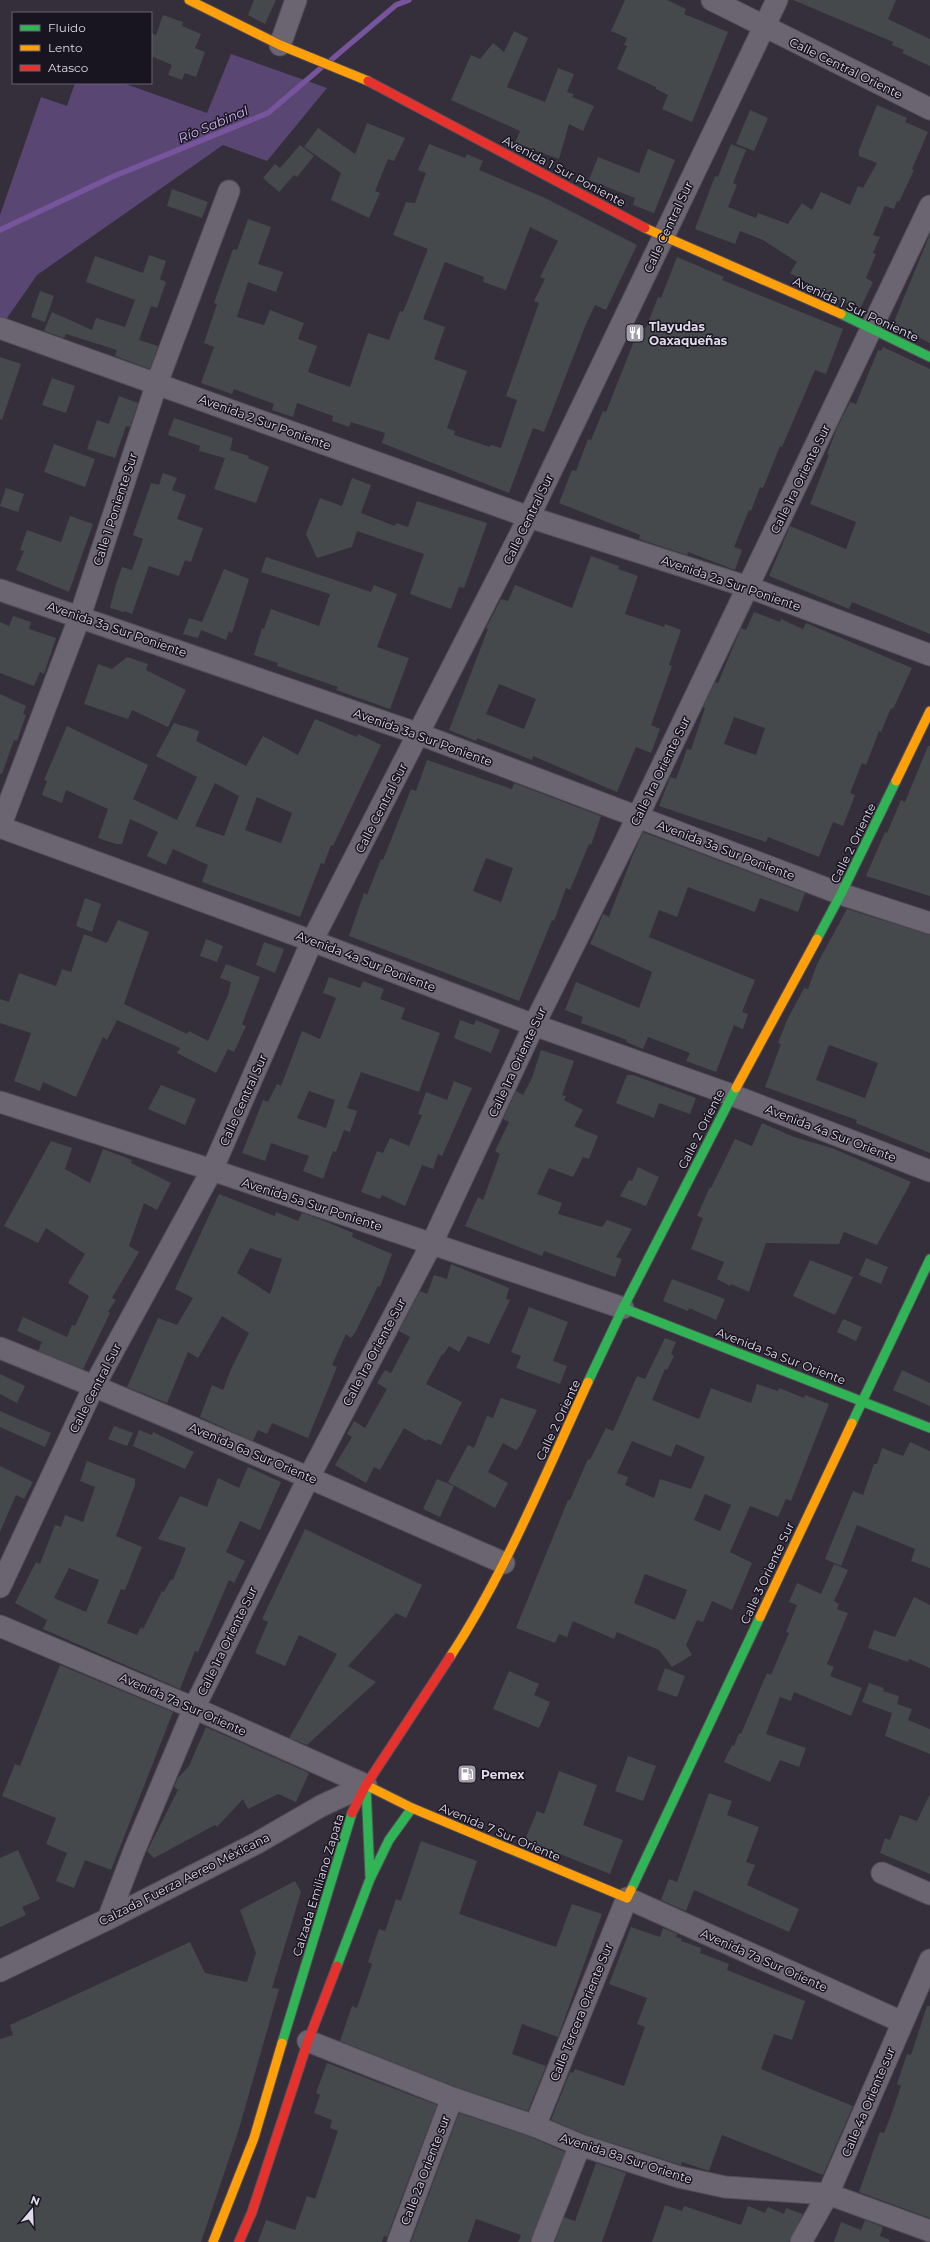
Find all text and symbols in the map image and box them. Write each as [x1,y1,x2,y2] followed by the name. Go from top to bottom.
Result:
[12,12,152,84] legend
[48,20,86,35] text: Fluido
[787,34,905,102] street label: Calle Central Oriente
[48,40,83,55] text: Lento
[48,60,88,75] text: Atasco
[175,102,251,146] water label: Río Sabinal
[500,132,628,210] street label: Avenida 1 Sur Poniente
[640,179,696,275] street label: Calle Central Sur
[791,273,921,345] street label: Avenida 1 Sur Poniente
[649,319,728,348] place label: Tlayudas Oaxaqueñas
[624,322,646,344] restaurant icon: Tlayudas Oaxaqueñas
[197,391,333,453] street label: Avenida 2 Sur Poniente
[767,422,833,536] street label: Calle 1ra Oriente Sur
[90,450,140,567] street label: Calle 1 Poniente Sur
[500,471,556,567] street label: Calle Central Sur
[659,552,803,614] street label: Avenida 2a Sur Poniente
[45,598,189,660] street label: Avenida 3a Sur Poniente
[352,705,494,769] street label: Avenida 3a Sur Poniente
[627,714,693,828] street label: Calle 1ra Oriente Sur
[352,760,410,855] street label: Calle Central Sur
[827,800,879,886] street label: Calle 2 Oriente
[655,817,797,883] street label: Avenida 3a Sur Poniente
[294,927,438,995] street label: Avenida 4a Sur Poniente
[485,1004,549,1120] street label: Calle 1ra Oriente Sur
[216,1052,270,1148] street label: Calle Central Sur
[674,1087,728,1171] street label: Calle 2 Oriente
[764,1101,898,1165] street label: Avenida 4a Sur Oriente
[240,1174,384,1234] street label: Avenida 5a Sur Poniente
[339,1295,409,1408] street label: Calle 1ra Oriente Sur
[714,1324,848,1388] street label: Avenida 5a Sur Oriente
[66,1340,124,1435] street label: Calle Central Sur
[533,1377,583,1463] street label: Calle 2 Oriente
[187,1419,319,1487] street label: Avenida 6a Sur Oriente
[737,1519,797,1626] street label: Calle 3 Oriente Sur
[194,1584,260,1698] street label: Calle 1ra Oriente Sur
[117,1669,249,1739] street label: Avenida 7a Sur Oriente
[456,1763,478,1785] fuel station icon: Pemex
[481,1767,525,1782] place label: Pemex
[437,1800,563,1864] street label: Avenida 7 Sur Oriente
[289,1812,347,1958] street label: Calzada Emiliano Zapata
[96,1829,272,1929] street label: Calzada Fuerza Aereo Méxicana
[698,1925,830,1995] street label: Avenida 7a Sur Oriente
[546,1941,616,2083] street label: Calle Tercera Oriente Sur
[838,2045,898,2159] street label: Calle 4a Oriente sur
[397,2113,453,2227] street label: Calle 2a Oriente sur
[558,2130,694,2186] street label: Avenida 8a Sur Oriente
[12,2190,52,2230] north arrow
[29,2192,42,2209] text: N

